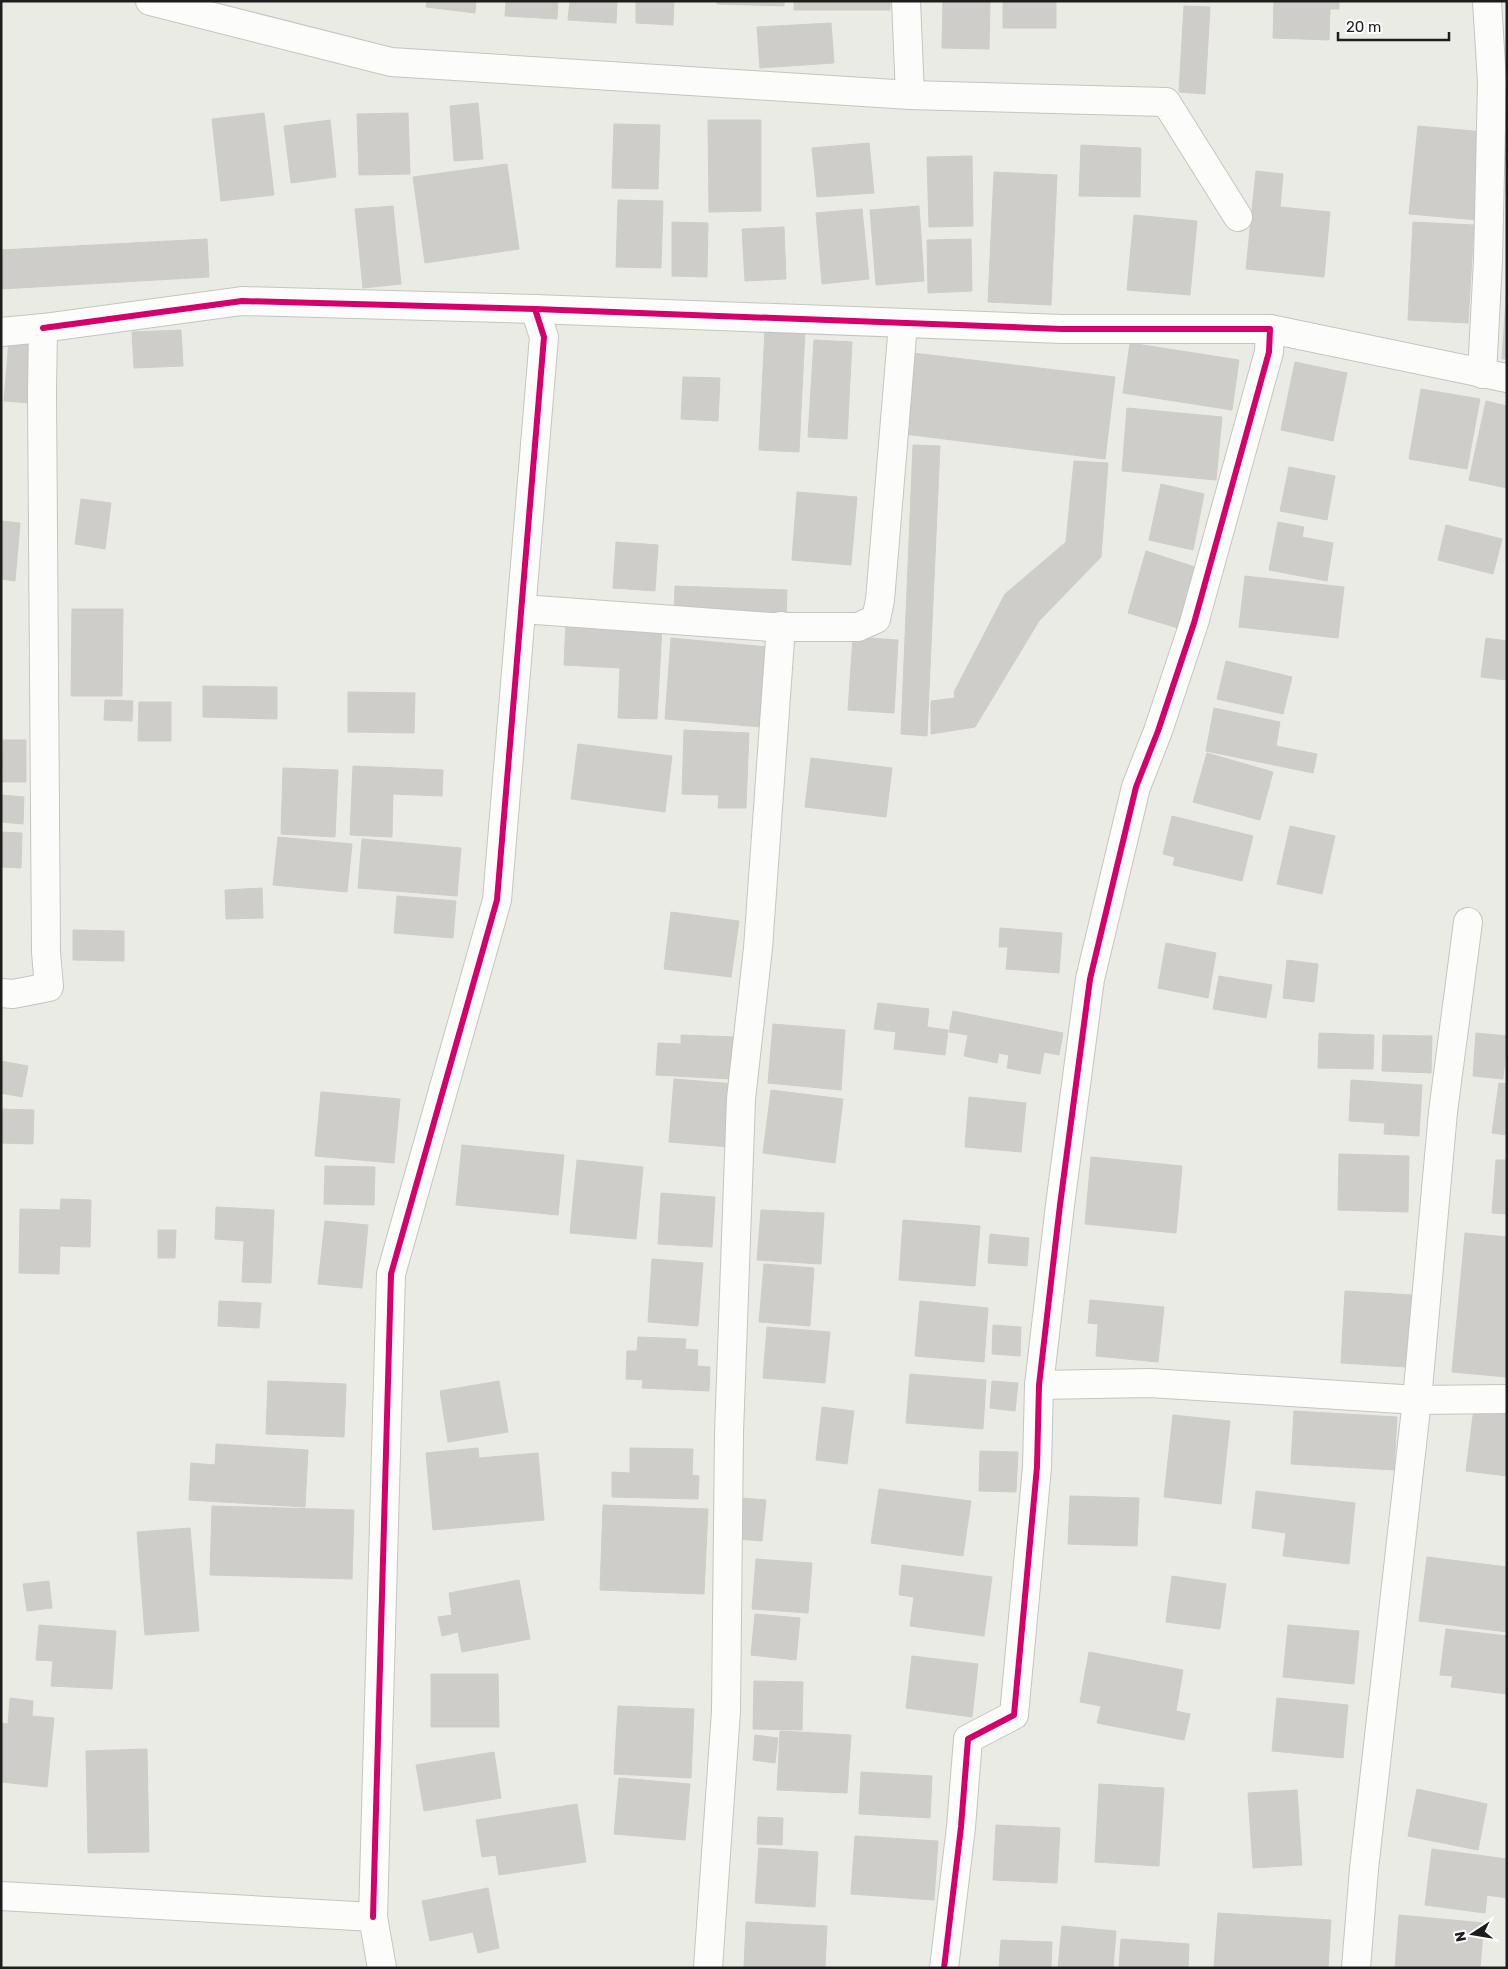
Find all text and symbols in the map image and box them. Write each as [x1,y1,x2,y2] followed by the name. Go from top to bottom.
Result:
[1338,10,1449,42] scale bar
[1346,18,1381,36] text: 20 m
[1448,1909,1498,1959] north arrow
[1451,1930,1470,1943] text: N

